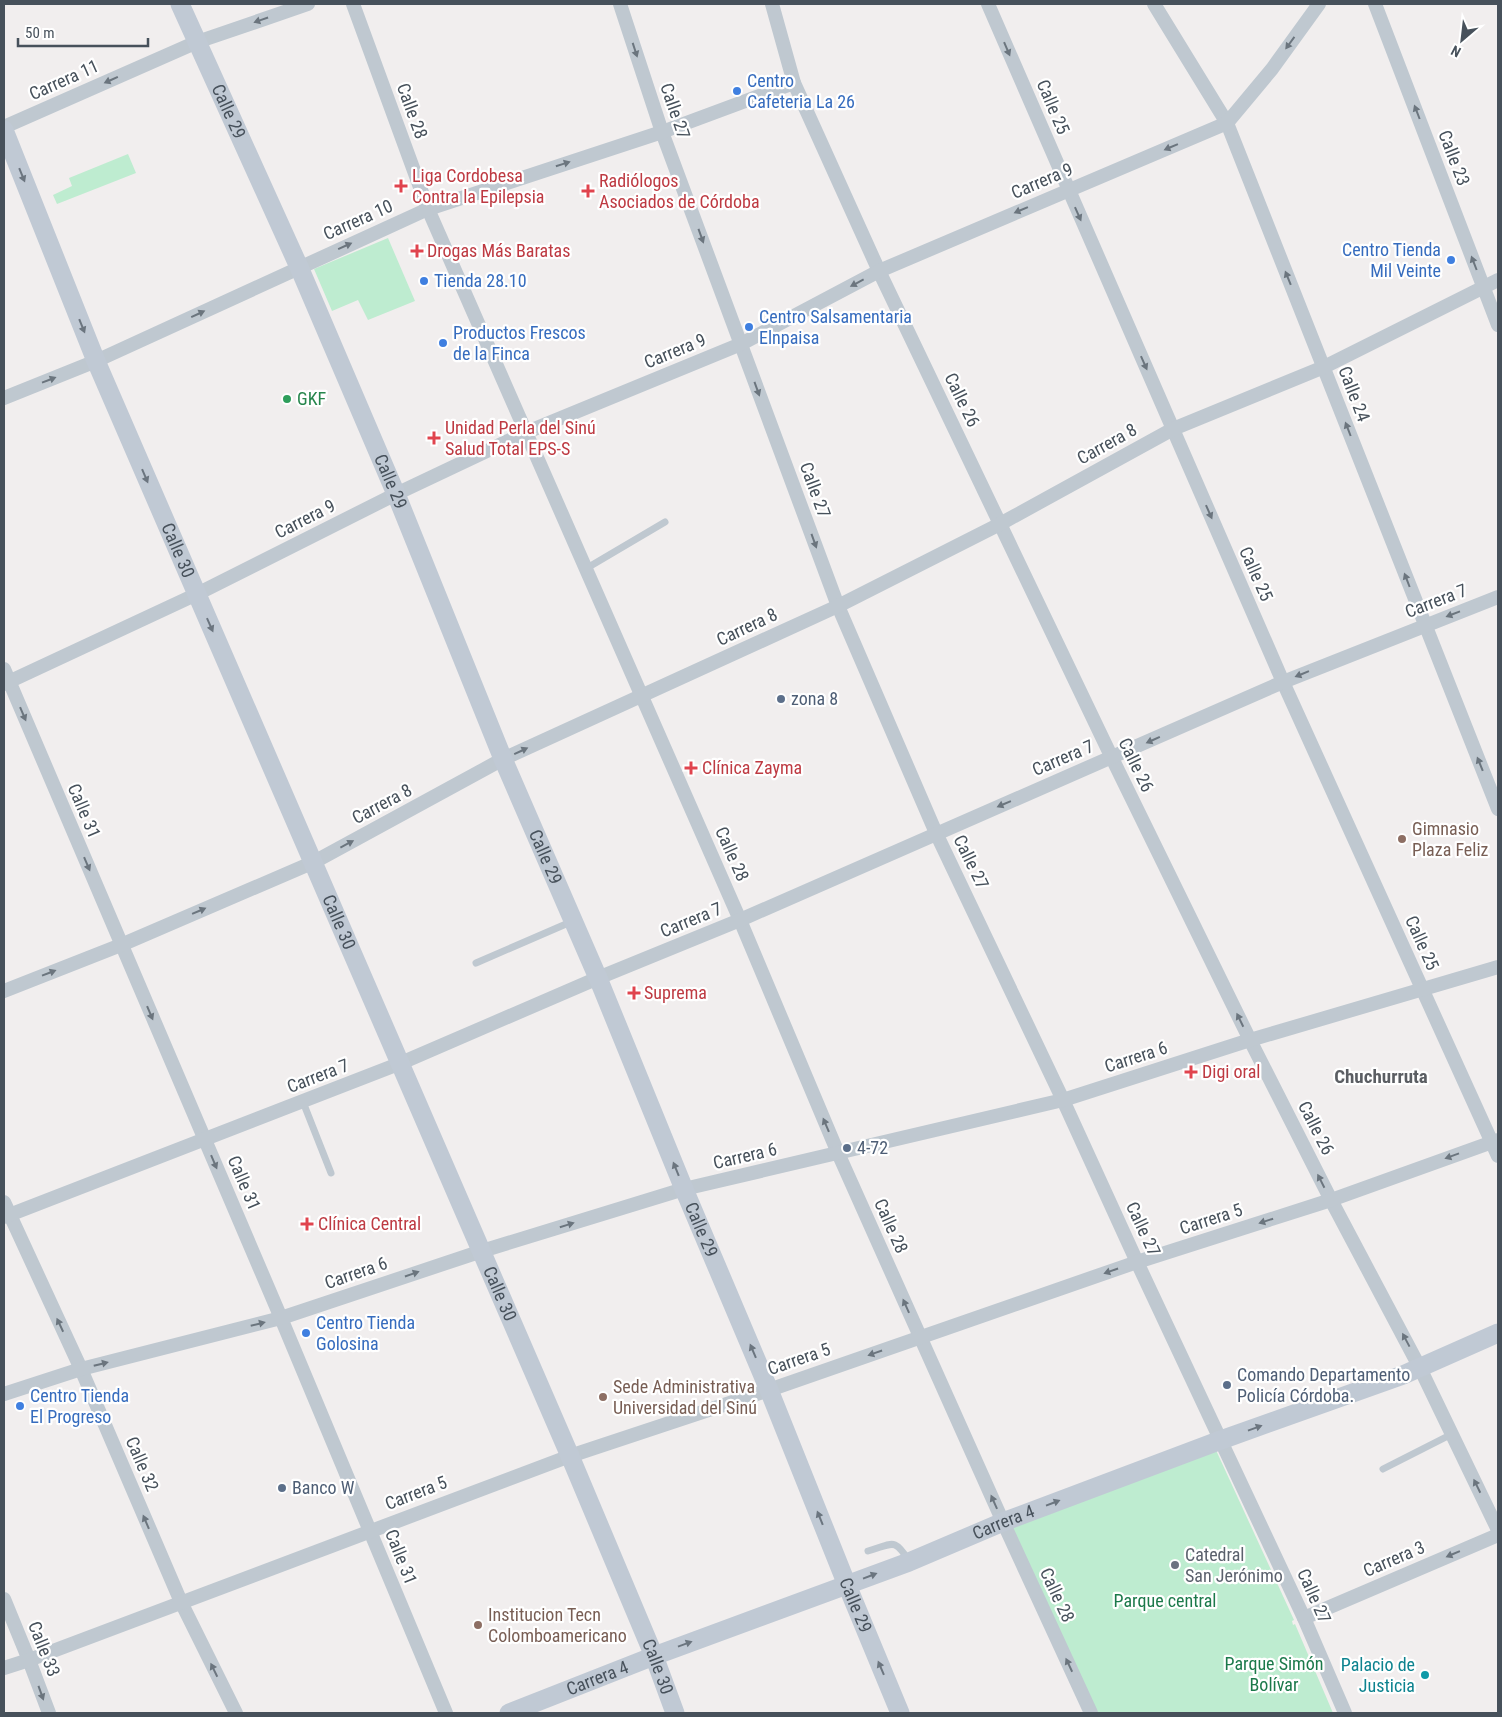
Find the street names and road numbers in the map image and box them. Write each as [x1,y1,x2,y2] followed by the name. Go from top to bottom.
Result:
[26,55,102,104] street label: Carrera 11
[1033,76,1074,137] street label: Calle 25
[393,80,432,141] street label: Calle 28
[656,80,695,142] street label: Calle 27
[208,81,251,142] street label: Calle 29
[1434,127,1475,188] street label: Calle 23
[1008,158,1076,203] street label: Carrera 9
[320,195,396,244] street label: Carrera 10
[641,329,709,372] street label: Carrera 9
[1334,363,1375,424] street label: Calle 24
[940,369,984,430] street label: Calle 26
[1073,419,1140,468] street label: Carrera 8
[370,451,412,512] street label: Calle 29
[796,459,835,521] street label: Calle 27
[271,494,338,543] street label: Carrera 9
[157,520,199,581] street label: Calle 30
[1235,543,1278,604] street label: Calle 25
[1402,579,1470,622] street label: Carrera 7
[713,603,781,650] street label: Carrera 8
[1114,734,1158,795] street label: Calle 26
[1029,735,1097,780] street label: Carrera 7
[348,779,415,828] street label: Carrera 8
[64,780,105,841] street label: Calle 31
[711,823,754,884] street label: Calle 28
[525,826,567,887] street label: Calle 29
[949,831,994,892] street label: Calle 27
[318,891,360,952] street label: Calle 30
[657,898,725,941] street label: Carrera 7
[1401,912,1444,973] street label: Calle 25
[1102,1037,1170,1077] street label: Carrera 6
[284,1054,352,1097] street label: Carrera 7
[1294,1097,1339,1158] street label: Calle 26
[711,1138,779,1173] street label: Carrera 6
[224,1152,265,1213] street label: Calle 31
[870,1195,913,1256] street label: Calle 28
[1122,1198,1165,1259] street label: Calle 27
[1177,1198,1245,1239] street label: Carrera 5
[681,1199,723,1260] street label: Calle 29
[322,1252,390,1293] street label: Carrera 6
[479,1263,521,1324] street label: Calle 30
[765,1338,833,1379] street label: Carrera 5
[122,1433,163,1494] street label: Calle 32
[382,1471,450,1514] street label: Carrera 5
[969,1500,1037,1544] street label: Carrera 4
[381,1526,422,1587] street label: Calle 31
[1360,1536,1428,1581] street label: Carrera 3
[1036,1564,1079,1625] street label: Calle 28
[1293,1565,1336,1626] street label: Calle 27
[835,1575,877,1636] street label: Calle 29
[24,1618,65,1679] street label: Calle 33
[638,1636,678,1697] street label: Calle 30
[563,1656,631,1699] street label: Carrera 4

